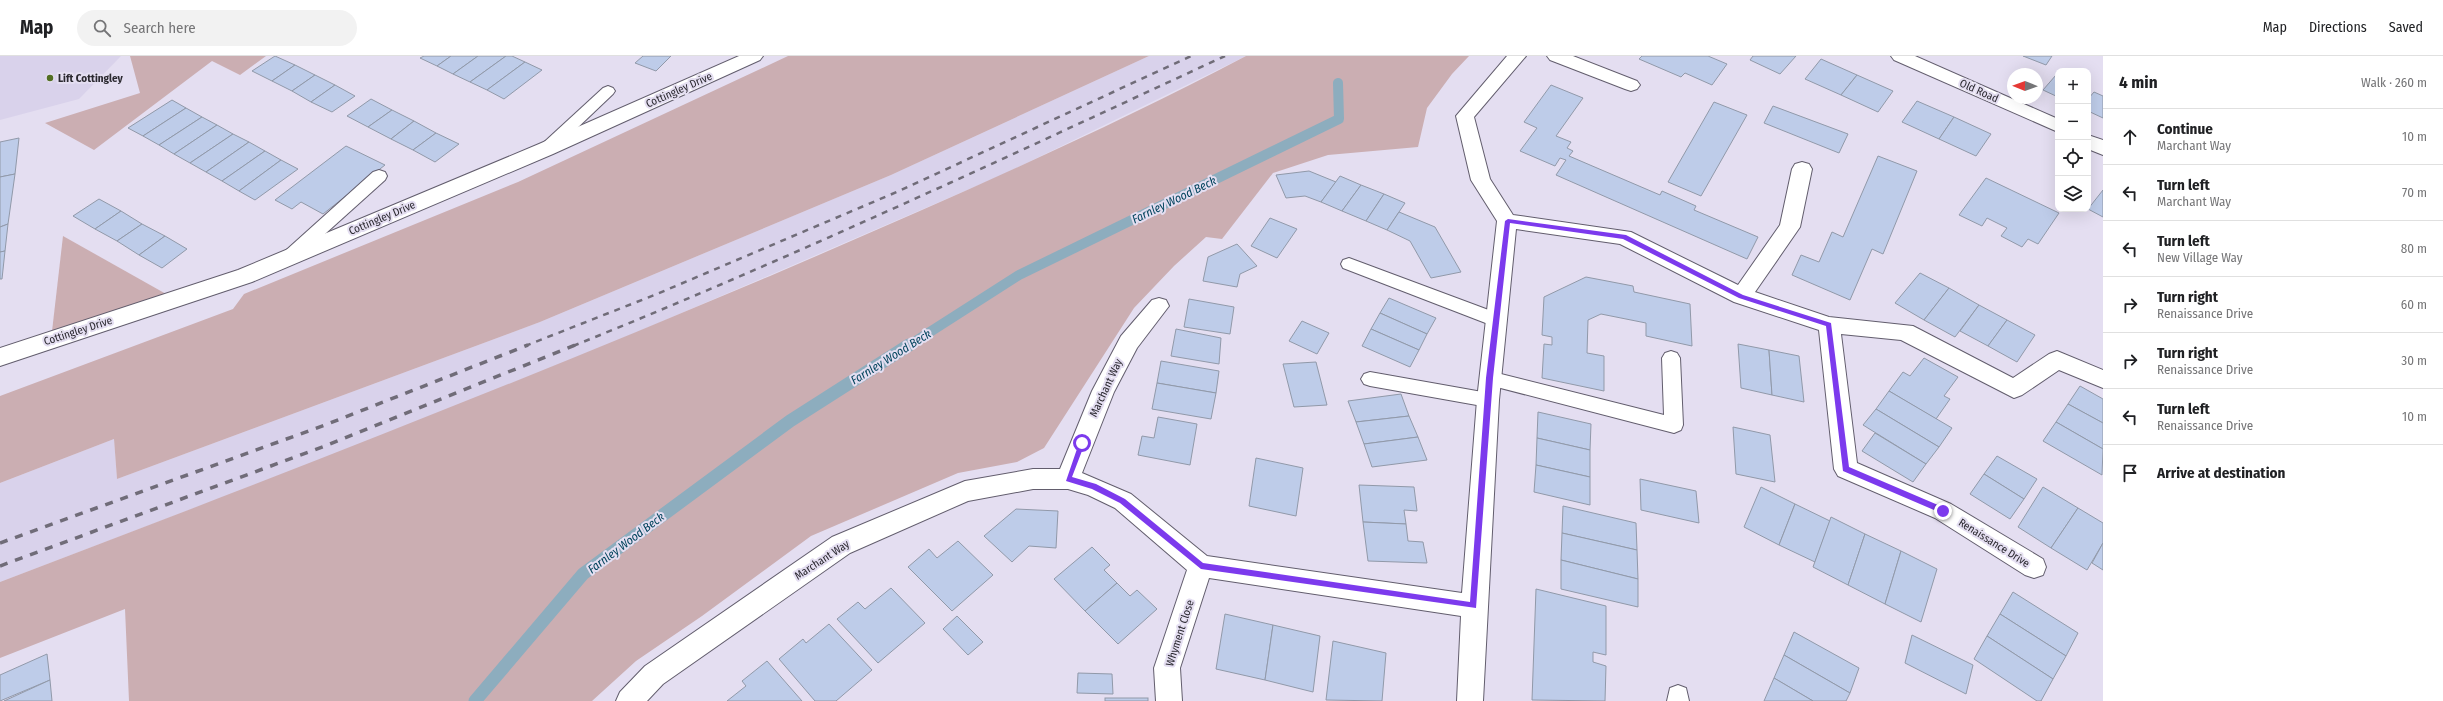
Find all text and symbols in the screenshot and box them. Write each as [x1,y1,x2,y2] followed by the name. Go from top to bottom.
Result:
[77,10,357,46] search box
[20,16,53,39] text: Map
[91,17,113,39] icon: search
[123,19,196,37] text: Search here
[2263,19,2287,36] text: Map
[2309,19,2367,36] text: Directions
[2389,19,2423,36] text: Saved
[2007,68,2043,104] north arrow
[2055,68,2091,212] map controls
[2055,68,2091,104] button: +
[644,70,714,110] street label: Cottingley Drive
[58,72,123,85] place label: Lift Cottingley
[2119,72,2158,93] text: 4 min
[45,73,55,83] marker: Lift Cottingley
[2361,75,2427,90] text: Walk · 260 m
[1958,77,2000,105] street label: Old Road
[2055,104,2091,140] button: −
[2157,120,2213,138] text: Continue
[2119,126,2141,148] icon: ahead
[2402,129,2427,144] text: 10 m
[2157,138,2231,153] text: Marchant Way
[2055,140,2091,176] button: locate
[1130,174,1218,226] water label: Farnley Wood Beck
[2055,176,2091,212] button: layers
[2157,176,2210,194] text: Turn left
[2119,182,2141,204] icon: left
[2402,185,2427,200] text: 70 m
[2157,194,2231,209] text: Marchant Way
[347,198,417,238] street label: Cottingley Drive
[2157,232,2210,250] text: Turn left
[2119,238,2141,260] icon: left
[2401,241,2427,256] text: 80 m
[2157,250,2243,265] text: New Village Way
[2157,288,2218,306] text: Turn right
[2119,294,2141,316] icon: right
[2401,297,2427,312] text: 60 m
[2157,306,2253,321] text: Renaissance Drive
[42,314,114,348] street label: Cottingley Drive
[848,327,934,387] water label: Farnley Wood Beck
[2157,344,2218,362] text: Turn right
[2119,350,2141,372] icon: right
[2401,353,2427,368] text: 30 m
[1087,357,1125,419] street label: Marchant Way
[2157,362,2253,377] text: Renaissance Drive
[2157,400,2210,418] text: Turn left
[2119,406,2141,428] icon: left
[2402,409,2427,424] text: 10 m
[2157,418,2253,433] text: Renaissance Drive
[1073,434,1091,452] route start
[2119,462,2141,484] icon: arrive
[2157,464,2285,482] text: Arrive at destination
[1934,502,1952,520] route end
[585,510,667,576] water label: Farnley Wood Beck
[1956,516,2032,570] street label: Renaissance Drive
[792,537,852,583] street label: Marchant Way
[1163,598,1197,668] street label: Whyment Close

